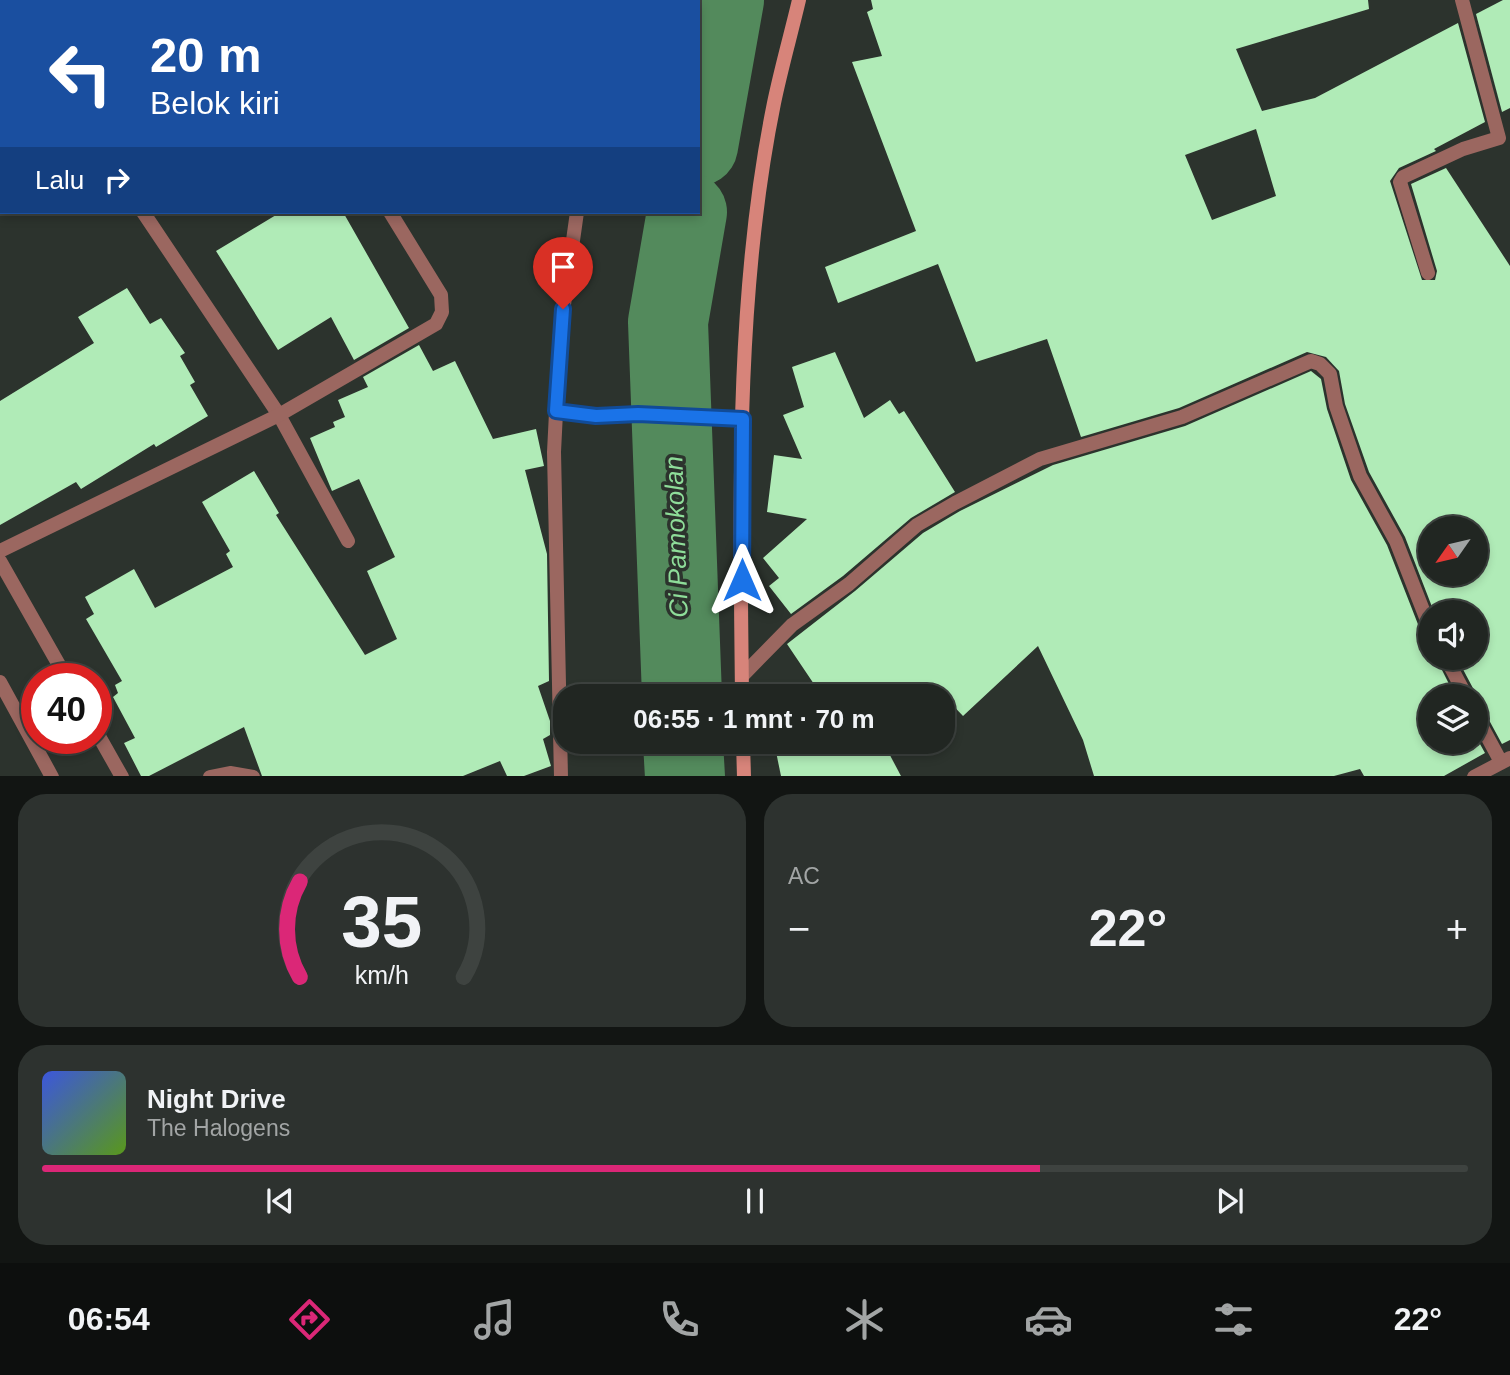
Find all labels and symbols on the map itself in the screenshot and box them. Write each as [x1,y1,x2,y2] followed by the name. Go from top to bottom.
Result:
[533,237,593,309] pin
[658,456,694,618] water label: Ci Pamokolan
[1418,516,1488,586] north arrow
[705,543,779,617] position arrow
[21,663,112,754] speed limit sign: 40

